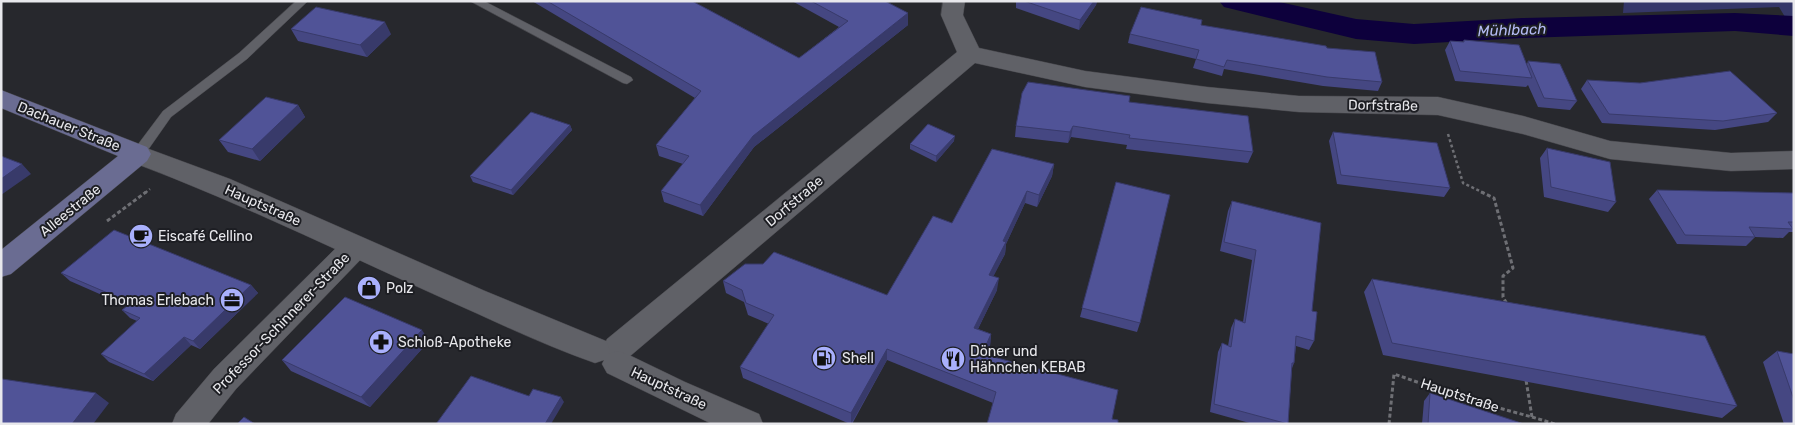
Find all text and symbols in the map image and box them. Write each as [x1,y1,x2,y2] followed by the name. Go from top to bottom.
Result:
[1477,20,1547,40] water label: Mühlbach
[1348,96,1418,115] street label: Dorfstraße
[15,98,123,155] street label: Dachauer Straße
[762,172,827,230] street label: Dorfstraße
[36,181,104,240] street label: Alleestraße
[222,181,304,230] street label: Hauptstraße
[128,223,154,249] cafe icon: Eiscafé Cellino
[158,228,253,245] place label: Eiscafé Cellino
[209,249,353,397] street label: Professor-Schinnerer-Straße
[356,275,382,301] shop icon: Polz
[386,280,413,297] place label: Polz
[219,287,245,313] office icon: Thomas Erlebach
[102,292,214,309] place label: Thomas Erlebach
[368,329,394,355] pharmacy icon: Schloß-Apotheke
[398,334,512,351] place label: Schloß-Apotheke
[970,343,1086,376] place label: Döner und Hähnchen KEBAB
[811,345,837,371] fuel station icon: Shell
[940,346,966,372] restaurant icon: Döner und Hähnchen KEBAB
[842,350,874,367] place label: Shell
[628,364,709,413] street label: Hauptstraße
[1418,375,1501,416] street label: Hauptstraße

